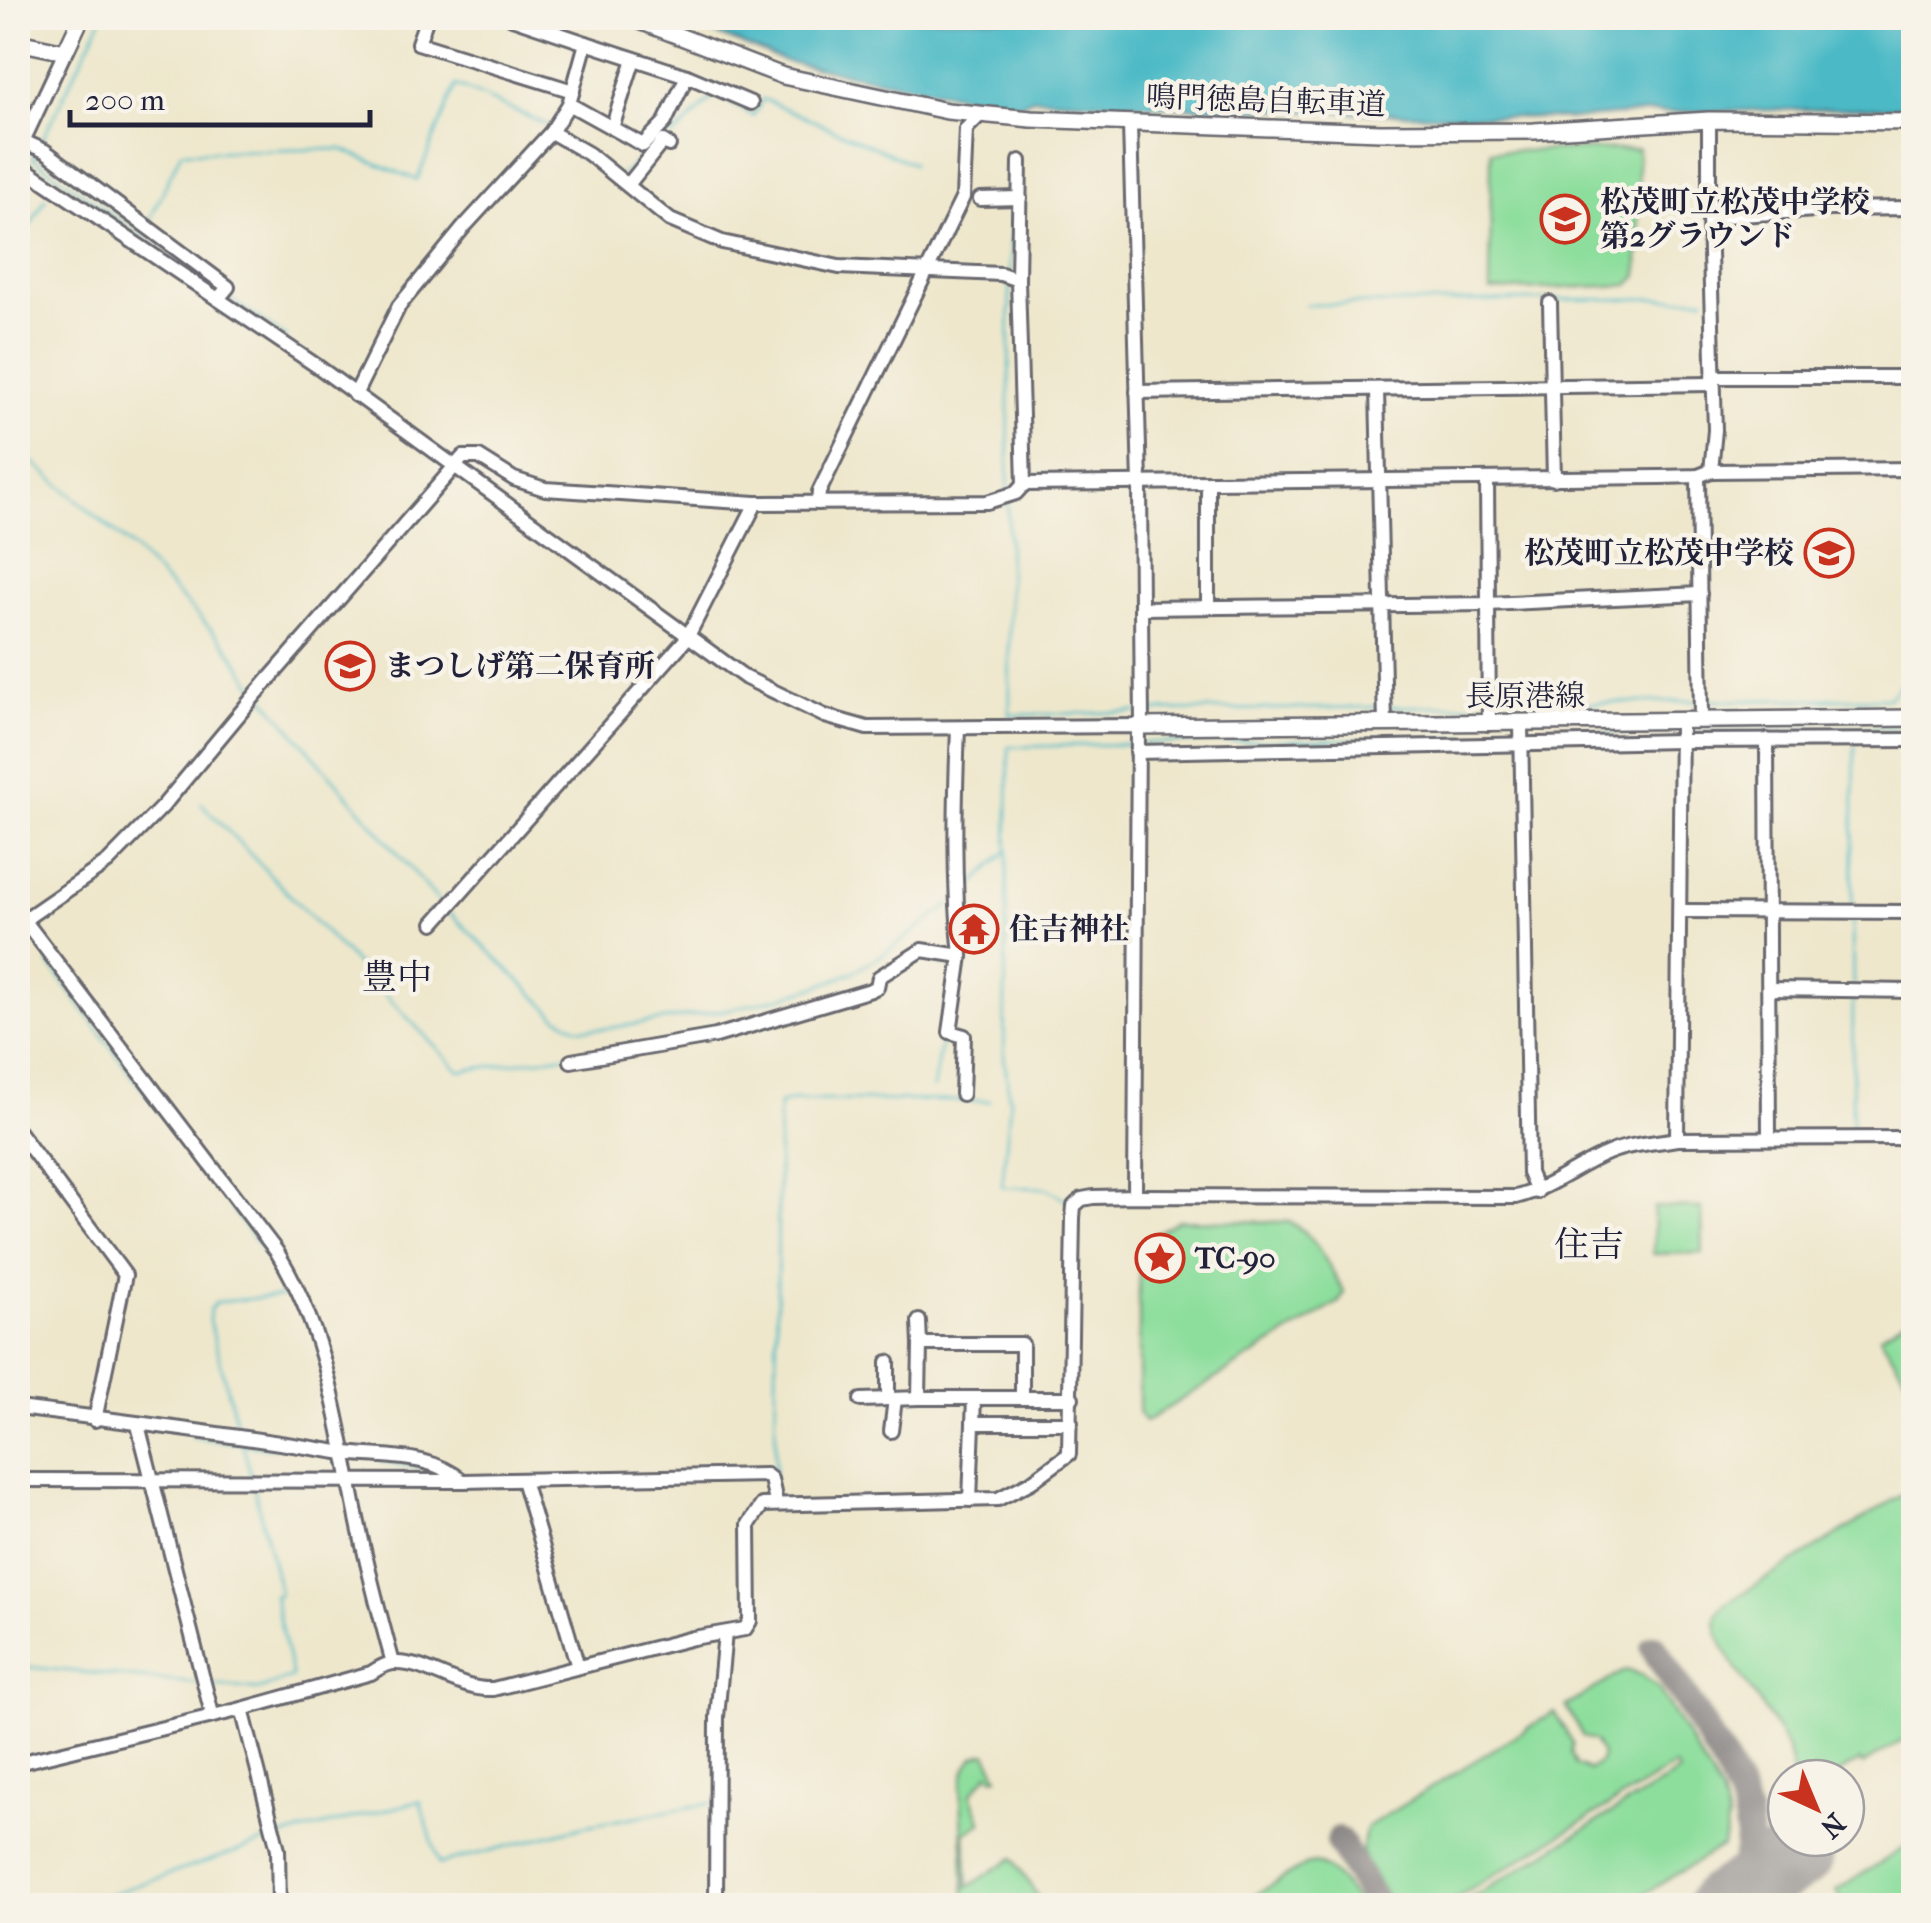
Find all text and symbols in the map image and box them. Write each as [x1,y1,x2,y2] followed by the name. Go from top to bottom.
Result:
[70,65,370,127] scale bar
[1145,79,1387,123] street label: 鳴門徳島自転車道
[85,83,165,118] text: 200 m
[1600,185,1870,254] place label: 松茂町立松茂中学校 第2グラウンド
[1539,193,1591,245] school or university icon: 松茂町立松茂中学校 第2グラウンド
[1803,527,1855,579] school or university icon: 松茂町立松茂中学校
[1524,536,1794,571] place label: 松茂町立松茂中学校
[324,640,376,692] school or university icon: まつしげ第二保育所
[385,649,655,684] place label: まつしげ第二保育所
[1465,679,1585,714] street label: 長原港線
[948,903,1000,955] temple icon: 住吉神社
[1009,912,1129,947] place label: 住吉神社
[362,957,432,998] district label: 豊中
[1554,1224,1624,1265] district label: 住吉
[1134,1232,1186,1284] place icon: TC-90
[1194,1241,1276,1276] place label: TC-90
[1766,1758,1866,1858] north arrow
[1813,1806,1852,1845] text: N

